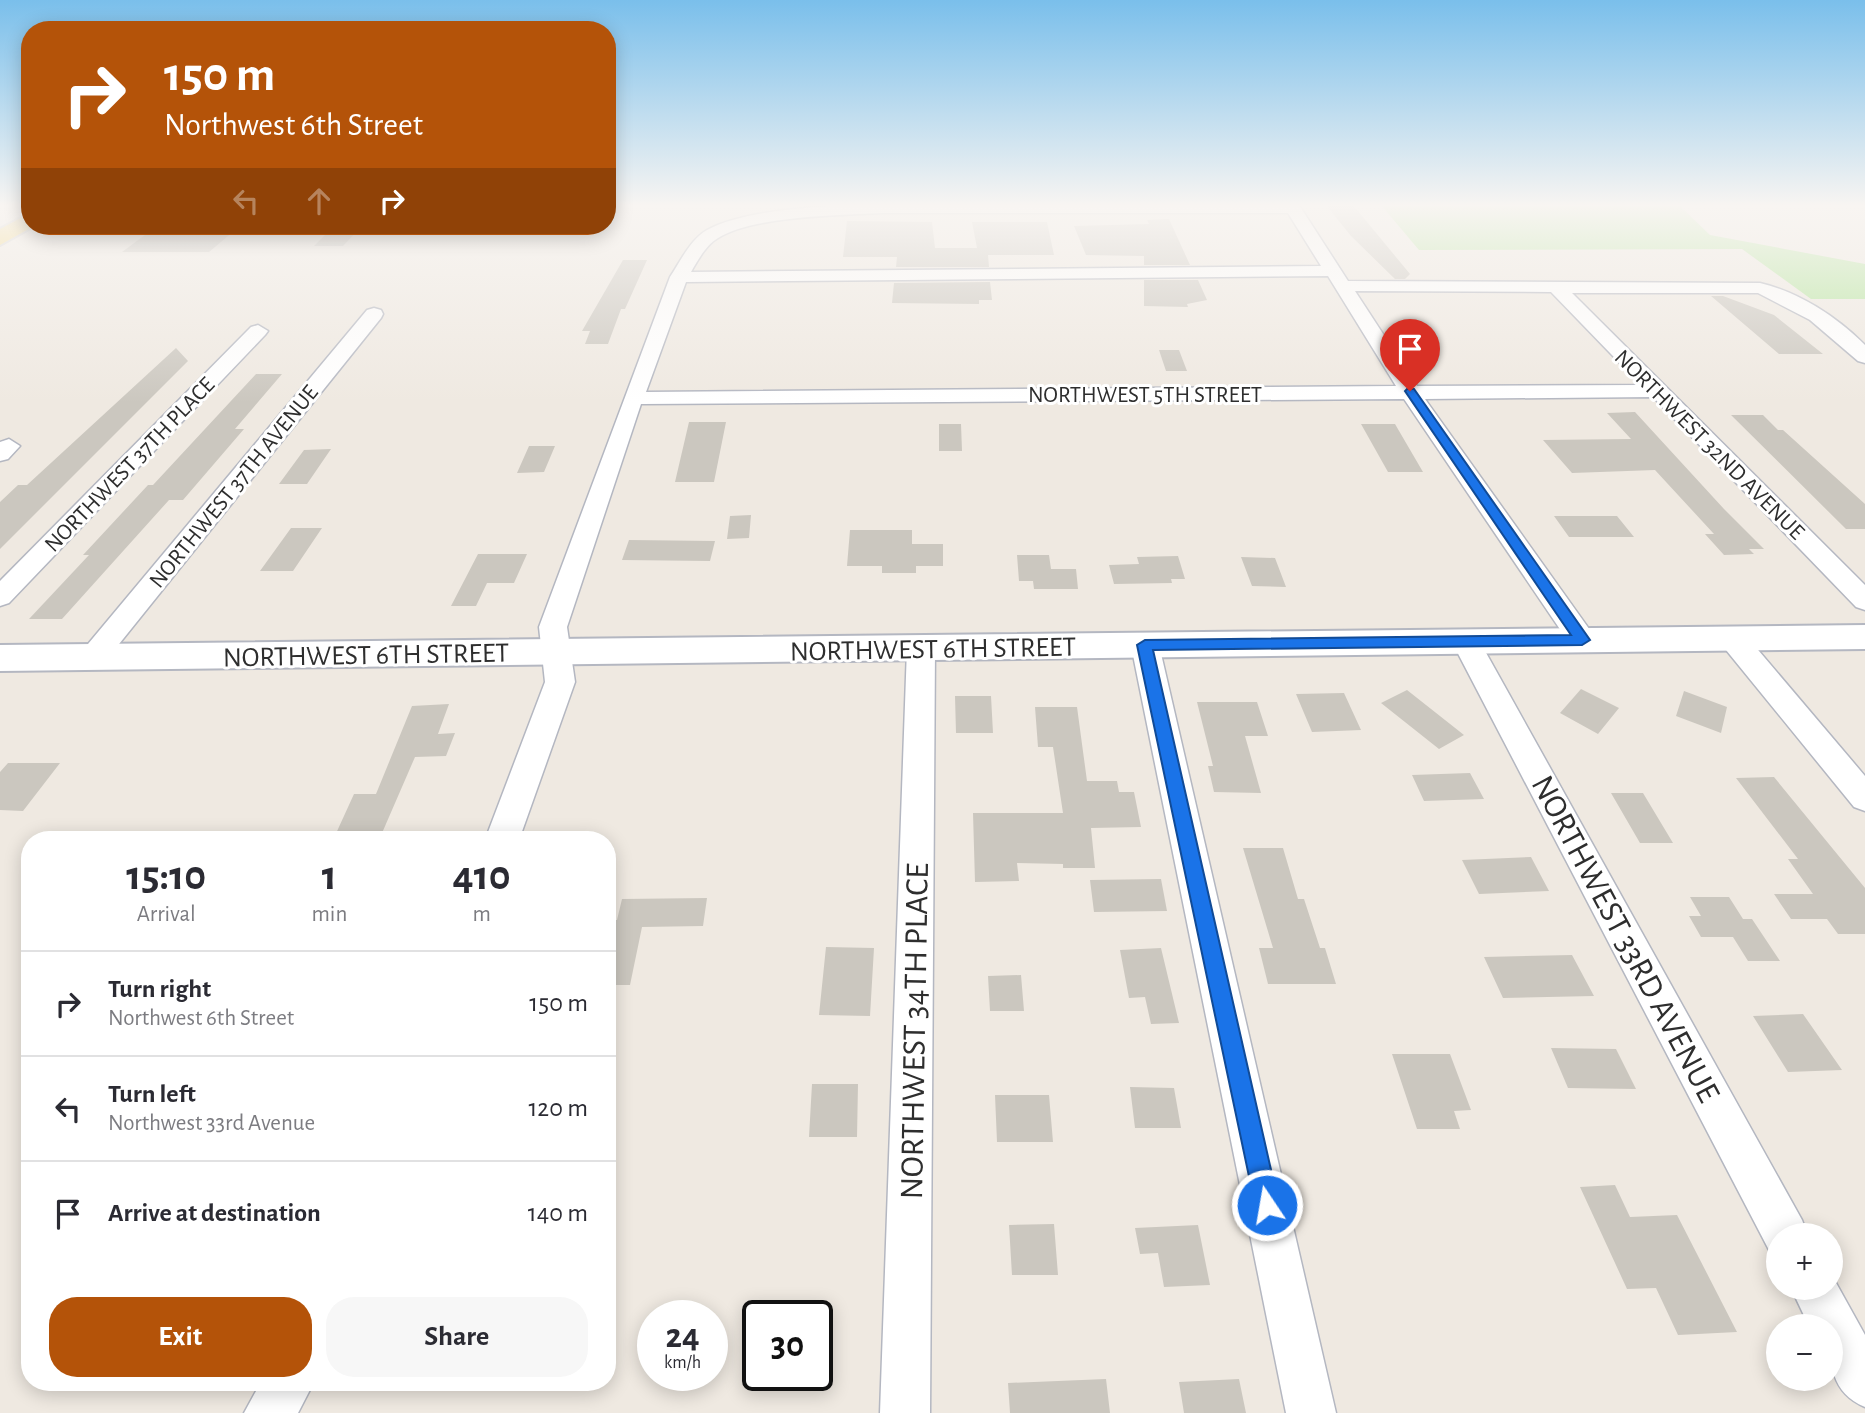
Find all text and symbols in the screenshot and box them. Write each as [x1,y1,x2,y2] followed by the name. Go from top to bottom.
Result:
[49,49,140,140] icon: right
[164,51,275,100] text: 150 m
[164,109,423,141] text: Northwest 6th Street
[227,182,265,220] icon: left
[300,182,338,220] icon: ahead
[373,182,411,220] icon: right
[1380,319,1440,391] pin
[1391,330,1429,368] icon: arrive
[1610,346,1808,544] street label: NORTHWEST 32ND AVENUE
[41,373,219,557] street label: NORTHWEST 37TH PLACE
[145,381,323,593] street label: NORTHWEST 37TH AVENUE
[1028,384,1262,407] street label: NORTHWEST 5TH STREET
[790,633,1077,666] street label: NORTHWEST 6TH STREET
[223,639,510,672] street label: NORTHWEST 6TH STREET
[1525,771,1725,1108] street label: NORTHWEST 33RD AVENUE
[126,855,206,897] text: 15:10
[322,855,337,897] text: 1
[453,855,511,897] text: 410
[896,862,935,1200] street label: NORTHWEST 34TH PLACE
[137,903,196,926] text: Arrival
[311,903,347,926] text: min
[472,903,491,926] text: m
[108,976,211,1002] text: Turn right
[49,985,87,1023] icon: right
[529,990,588,1016] text: 150 m
[108,1007,294,1030] text: Northwest 6th Street
[108,1081,196,1107] text: Turn left
[49,1090,87,1128] icon: left
[528,1095,588,1121] text: 120 m
[108,1112,315,1135] text: Northwest 33rd Avenue
[1230,1168,1304,1242] position arrow
[49,1195,87,1233] icon: arrive
[108,1200,321,1226] text: Arrive at destination
[528,1200,588,1226] text: 140 m
[1766,1223,1843,1391] map controls
[1766,1223,1843,1300] button: +
[49,1297,312,1377] button: Exit
[326,1297,588,1377] button: Share
[742,1300,833,1391] speed limit sign: 30
[1766,1314,1843,1391] button: −
[665,1319,700,1354] text: 24
[664,1354,701,1372] text: km/h

